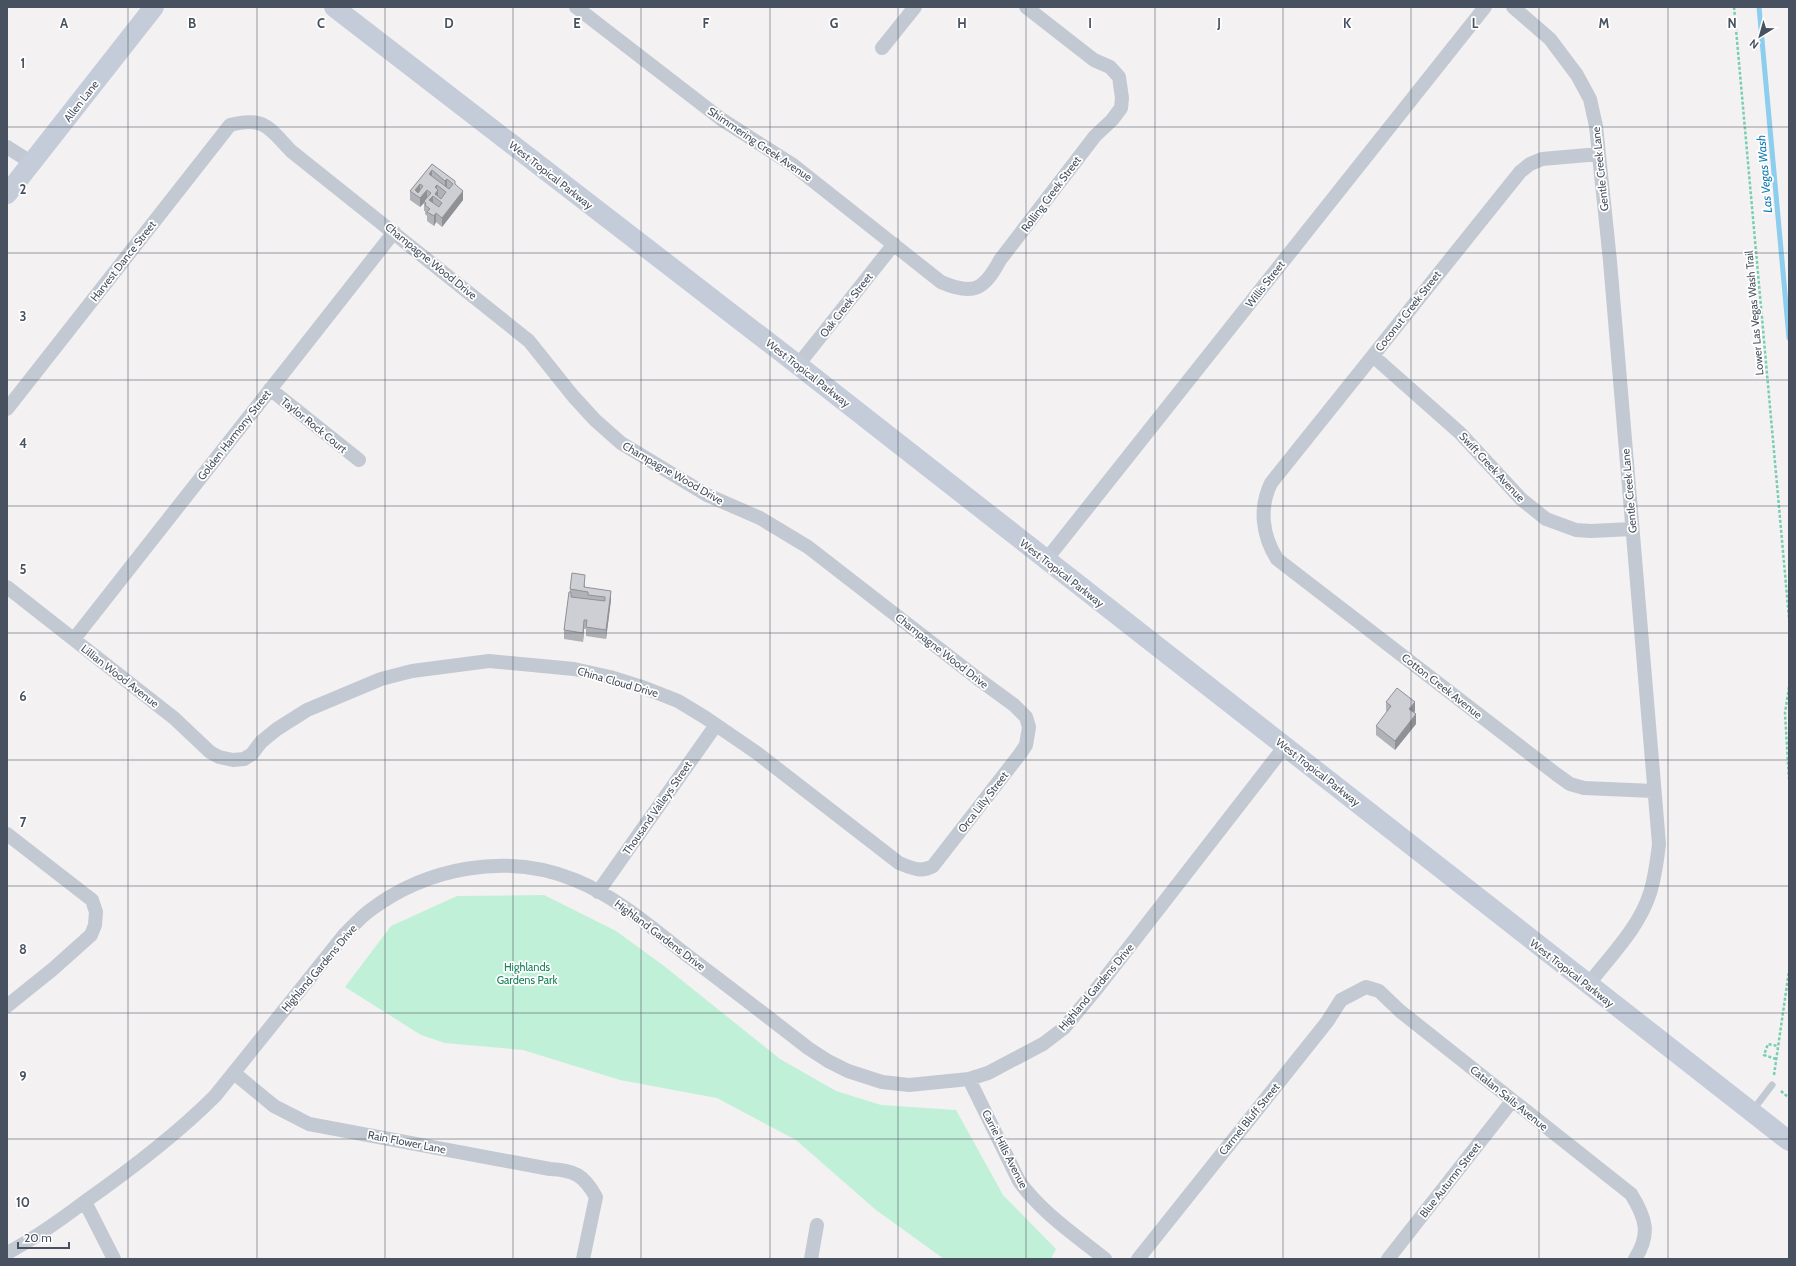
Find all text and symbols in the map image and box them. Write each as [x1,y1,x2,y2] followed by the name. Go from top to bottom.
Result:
[60,15,69,31] text: A
[188,15,196,31] text: B
[317,15,325,31] text: C
[444,15,454,31] text: D
[573,15,581,31] text: E
[703,15,710,31] text: F
[830,15,839,31] text: G
[957,15,967,31] text: H
[1088,15,1092,31] text: I
[1216,15,1221,31] text: J
[1343,15,1352,31] text: K
[1472,15,1479,31] text: L
[1599,15,1610,31] text: M
[1727,15,1737,31] text: N
[1740,16,1780,56] north arrow
[1747,36,1761,52] text: N
[21,55,25,71] text: 1
[61,77,102,124] street label: Allen Lane
[705,104,815,184] street label: Shimmering Creek Avenue
[1589,126,1611,212] street label: Gentle Creek Lane
[1753,135,1775,213] water label: Las Vegas Wash
[506,138,596,212] street label: West Tropical Parkway
[1018,153,1084,235] street label: Rolling Creek Street
[20,181,27,197] text: 2
[87,218,159,304] street label: Harvest Dance Street
[382,220,480,303] street label: Champagne Wood Drive
[1742,250,1766,376] street label: Lower Las Vegas Wash Trail
[1242,258,1288,310] street label: Willis Street
[1372,268,1444,354] street label: Coconut Creek Street
[816,270,876,340] street label: Oak Creek Street
[19,308,27,324] text: 3
[763,336,853,410] street label: West Tropical Parkway
[194,387,274,483] street label: Golden Harmony Street
[278,394,350,456] street label: Taylor Rock Court
[1456,429,1528,505] street label: Swift Creek Avenue
[19,435,27,451] text: 4
[620,438,726,508] street label: Champagne Wood Drive
[1618,448,1640,534] street label: Gentle Creek Lane
[1017,536,1107,610] street label: West Tropical Parkway
[20,561,27,577] text: 5
[893,610,992,692] street label: Champagne Wood Drive
[78,641,162,711] street label: Lillian Wood Avenue
[1399,650,1485,722] street label: Cotton Creek Avenue
[576,664,660,700] street label: China Cloud Drive
[19,688,27,704] text: 6
[1273,735,1363,809] street label: West Tropical Parkway
[619,758,695,858] street label: Thousand Valleys Street
[955,768,1011,835] street label: Orca Lilly Street
[20,814,27,830] text: 7
[612,896,708,974] street label: Highland Gardens Drive
[278,921,360,1014] street label: Highland Gardens Drive
[1527,936,1617,1010] street label: West Tropical Parkway
[1055,940,1137,1033] street label: Highland Gardens Drive
[19,941,27,957] text: 8
[497,960,557,987] park label: Highlands Gardens Park
[1467,1062,1551,1134] street label: Catalan Sails Avenue
[19,1068,27,1084] text: 9
[1216,1080,1283,1158] street label: Carmel Bluff Street
[979,1107,1031,1191] street label: Carrie Hills Avenue
[367,1128,448,1156] street label: Rain Flower Lane
[1416,1139,1484,1220] street label: Blue Autumn Street
[16,1194,30,1210] text: 10
[18,1224,69,1250] scale bar
[24,1230,52,1245] text: 20 m

